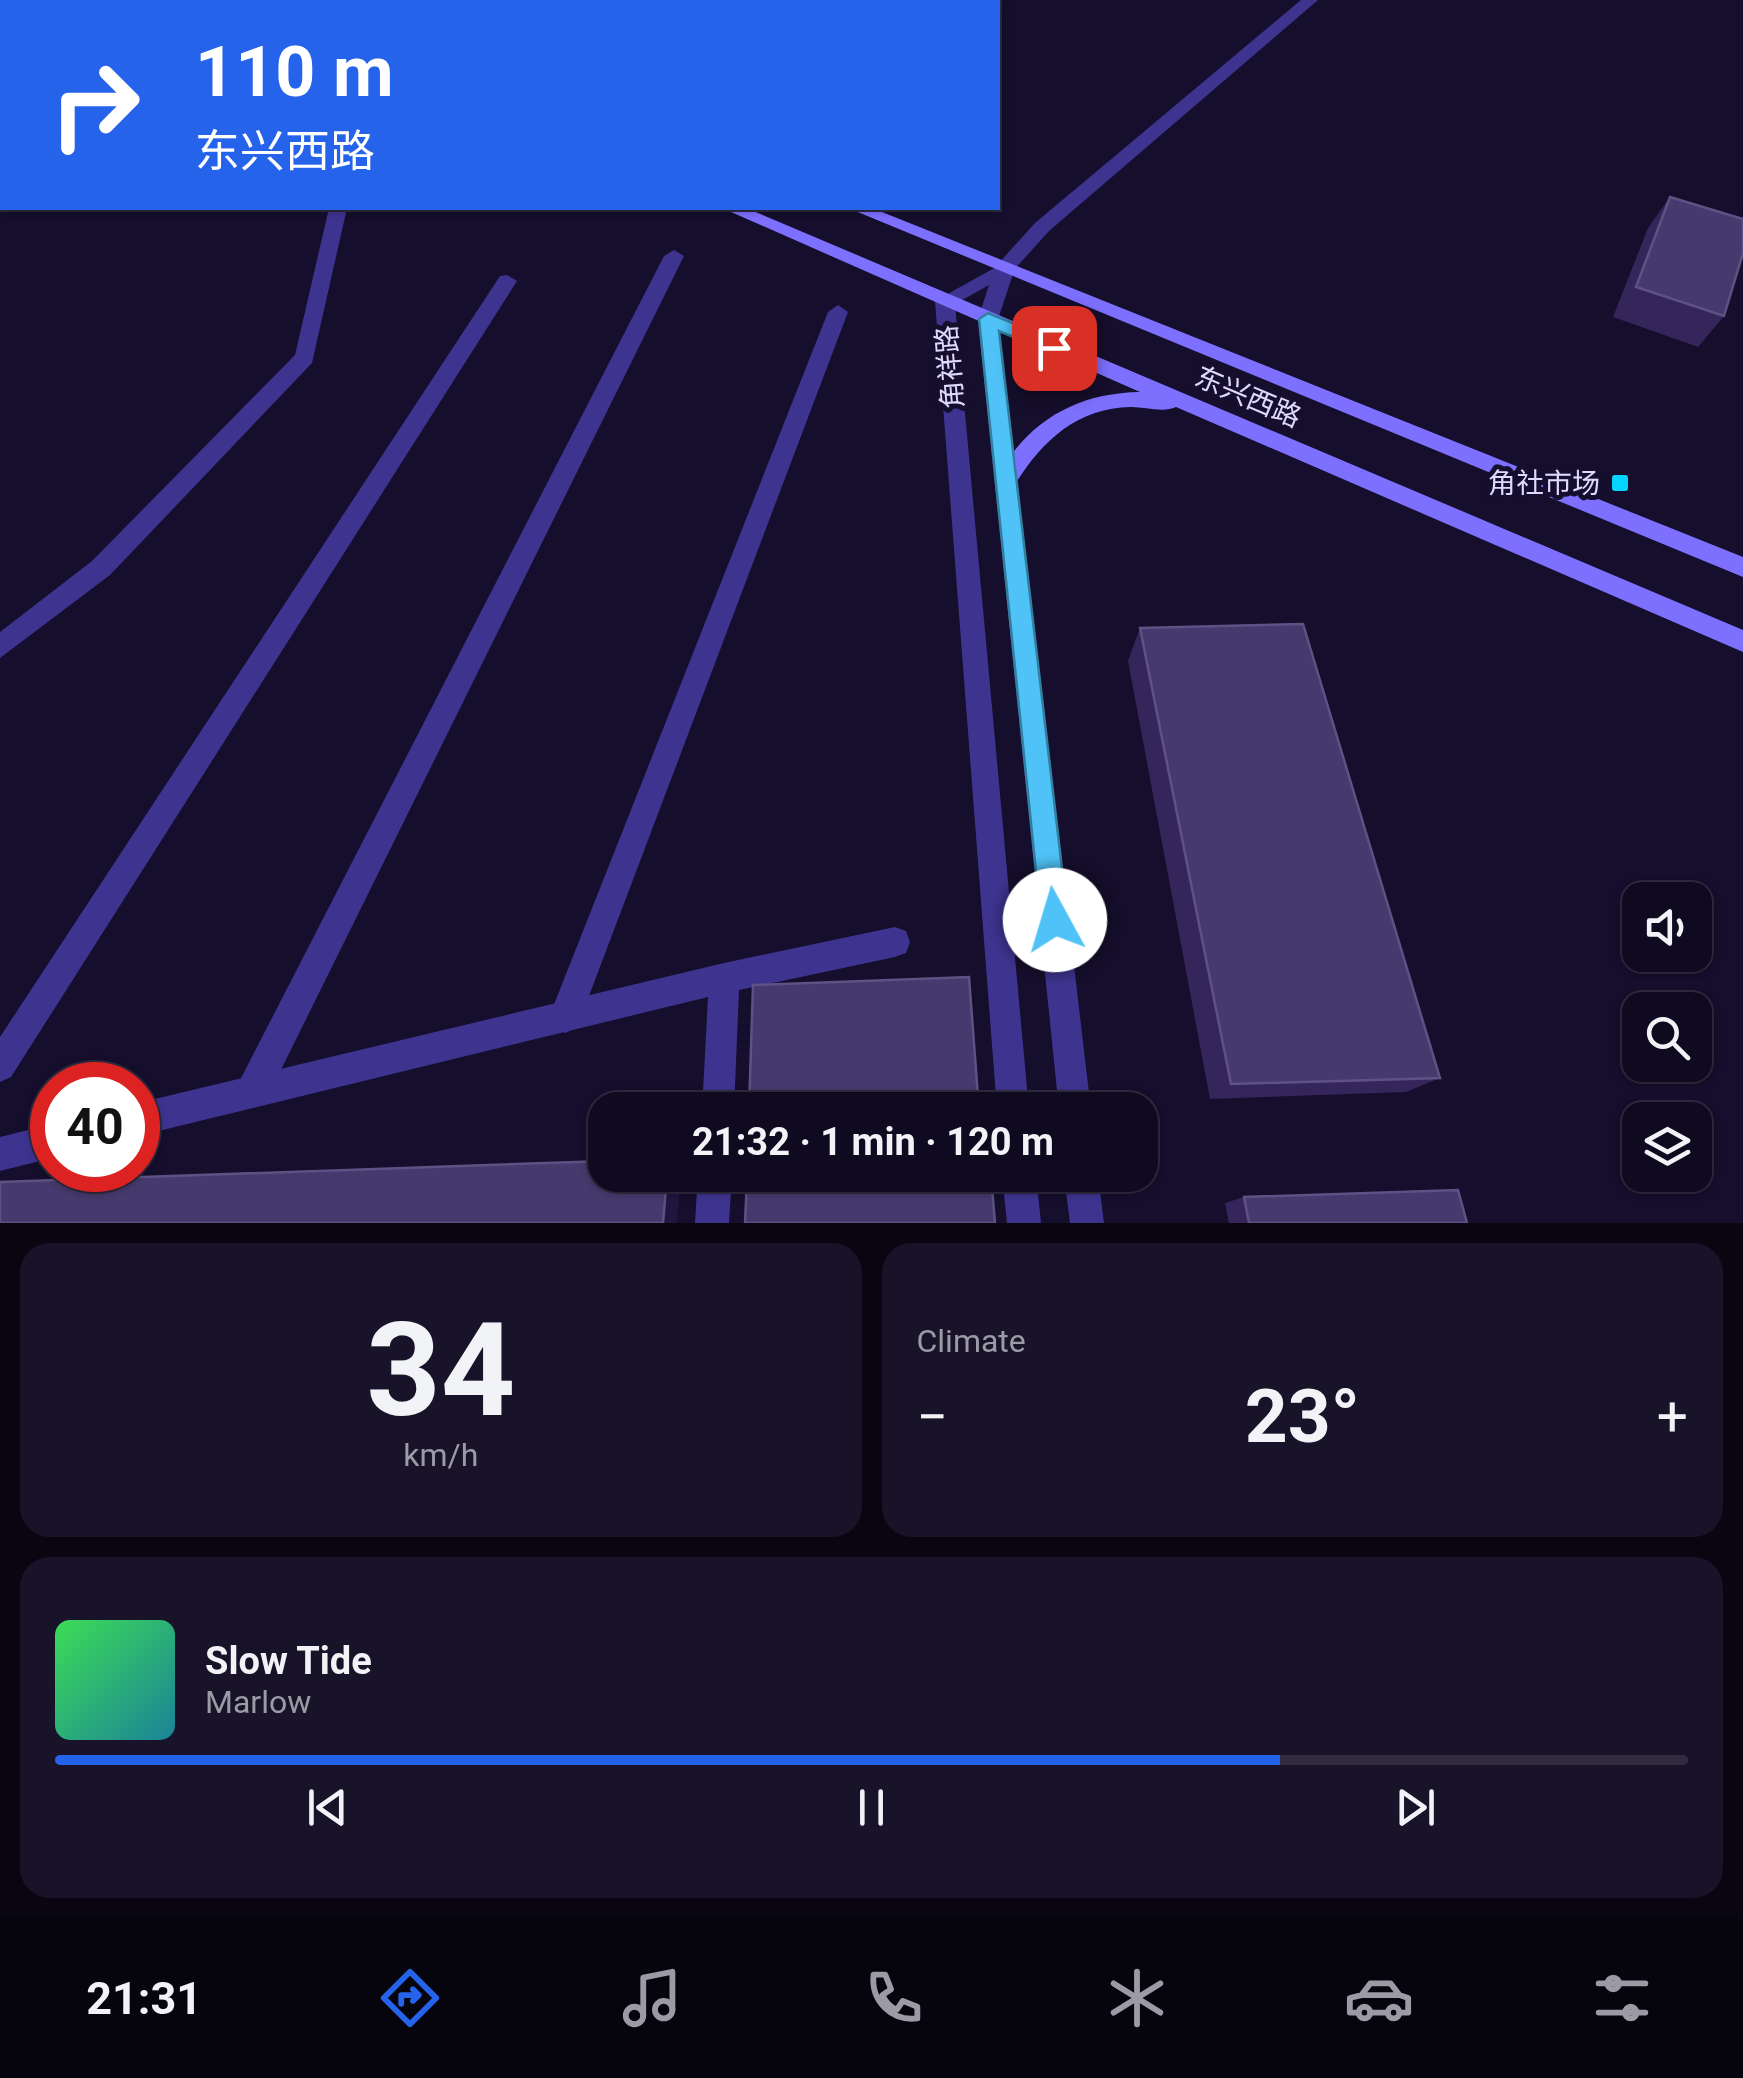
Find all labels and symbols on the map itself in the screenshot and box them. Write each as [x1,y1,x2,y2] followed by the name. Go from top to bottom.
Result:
[1012,306,1097,391] pin
[930,324,970,410] street label: 角祥路
[1190,360,1306,434] street label: 东兴西路
[1488,467,1600,500] place label: 角社市场
[1609,472,1631,494] marker: 角社市场
[1003,868,1107,972] position arrow
[30,1062,160,1192] speed limit sign: 40

